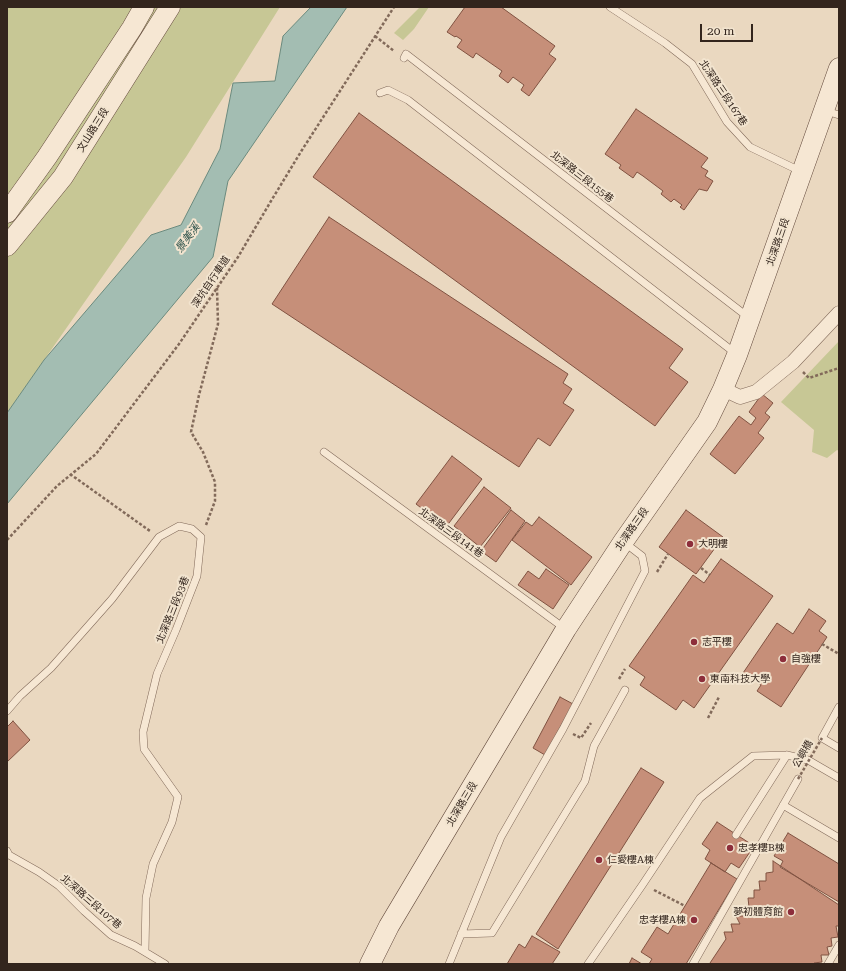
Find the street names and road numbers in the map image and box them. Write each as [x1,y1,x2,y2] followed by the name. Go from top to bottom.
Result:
[697,58,749,128] street label: 北深路三段167巷
[75,106,111,154] street label: 文山路三段
[548,149,616,205] street label: 北深路三段155巷
[764,216,792,268] street label: 北深路三段
[189,254,233,310] street label: 深坑自行車道
[613,505,651,553] street label: 北深路三段
[416,506,486,560] street label: 北深路三段141巷
[154,575,192,645] street label: 北深路三段93巷
[790,738,816,770] street label: 公嶼橋
[444,779,480,829] street label: 北深路三段
[58,872,124,932] street label: 北深路三段107巷

